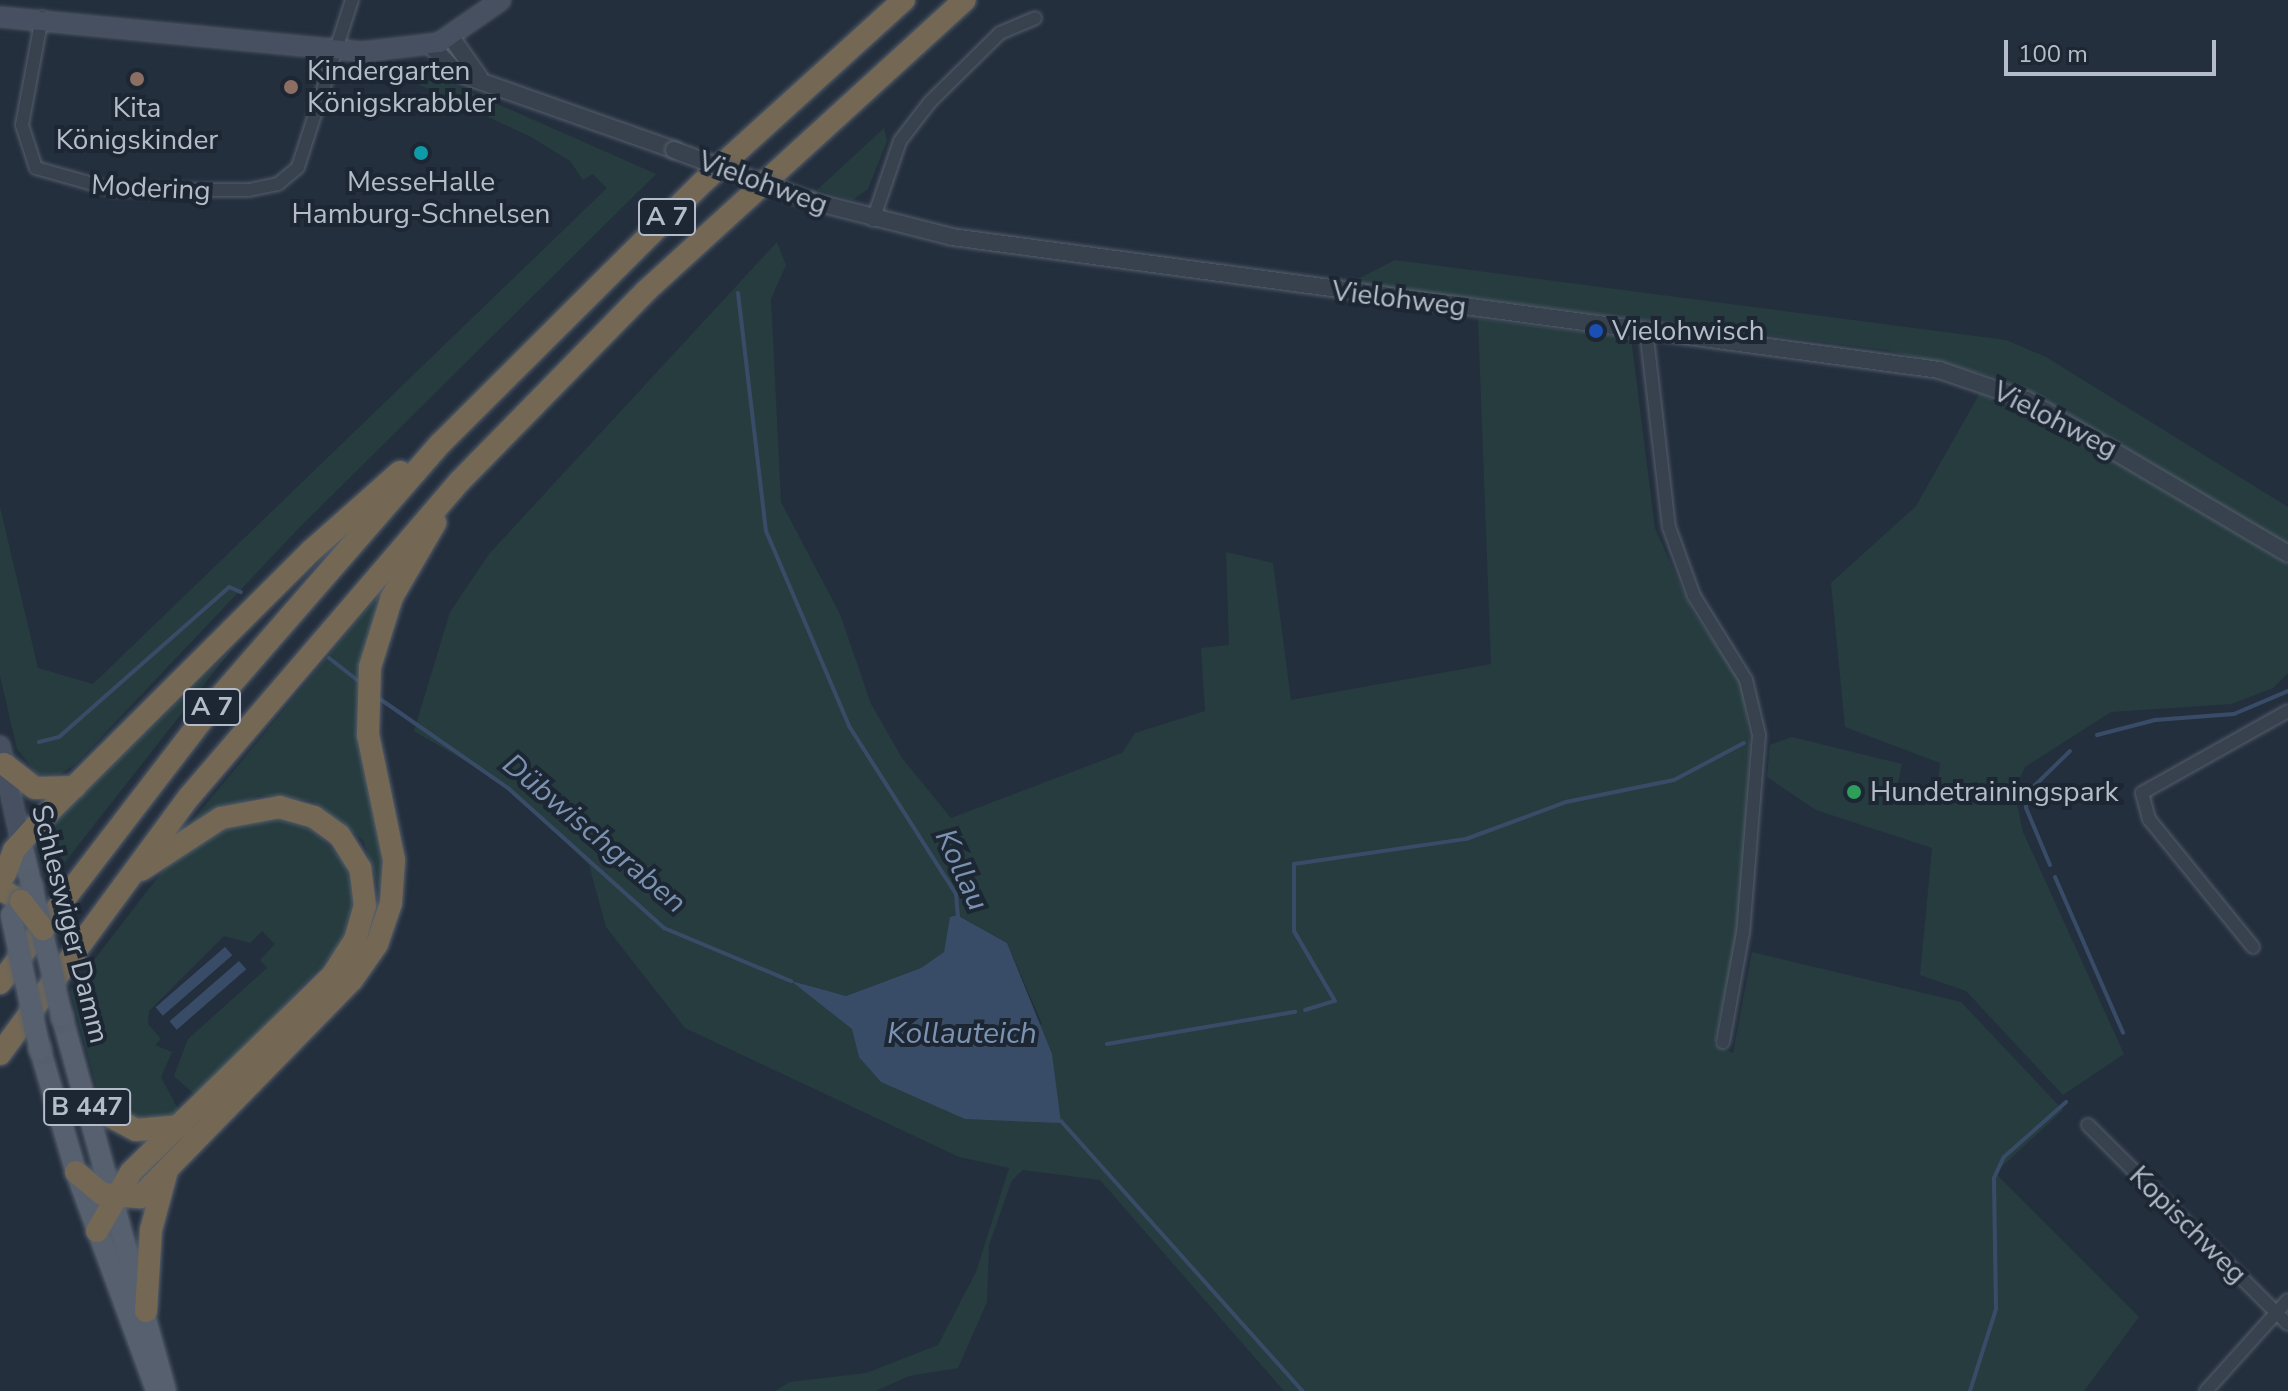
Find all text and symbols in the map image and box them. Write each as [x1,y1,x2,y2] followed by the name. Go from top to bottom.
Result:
[2008,24,2220,74] scale bar
[2018,38,2088,70] text: 100 m
[307,54,496,120] place label: Kindergarten Königskrabbler
[128,70,146,88] marker: Kita Königskinder
[282,78,300,96] marker: Kindergarten Königskrabbler
[56,91,218,157] place label: Kita Königskinder
[412,144,430,162] marker: MesseHalle Hamburg-Schnelsen
[694,144,832,222] street label: Vielohweg
[291,165,551,231] place label: MesseHalle Hamburg-Schnelsen
[90,168,212,208] street label: Modering
[637,195,697,239] road number: A 7
[1330,274,1468,324] street label: Vielohweg
[1612,314,1765,348] place label: Vielohwisch
[1587,322,1605,340] marker: Vielohwisch
[1987,374,2123,466] street label: Vielohweg
[182,685,242,729] road number: A 7
[495,747,693,921] water label: Dübwischgraben
[1870,775,2119,809] place label: Hundetrainingspark
[1845,783,1863,801] marker: Hundetrainingspark
[24,801,116,1047] street label: Schleswiger Damm
[927,824,995,916] water label: Kollau
[887,1016,1037,1052] water label: Kollauteich
[43,1085,131,1129] road number: B 447
[2122,1159,2254,1291] street label: Kopischweg

